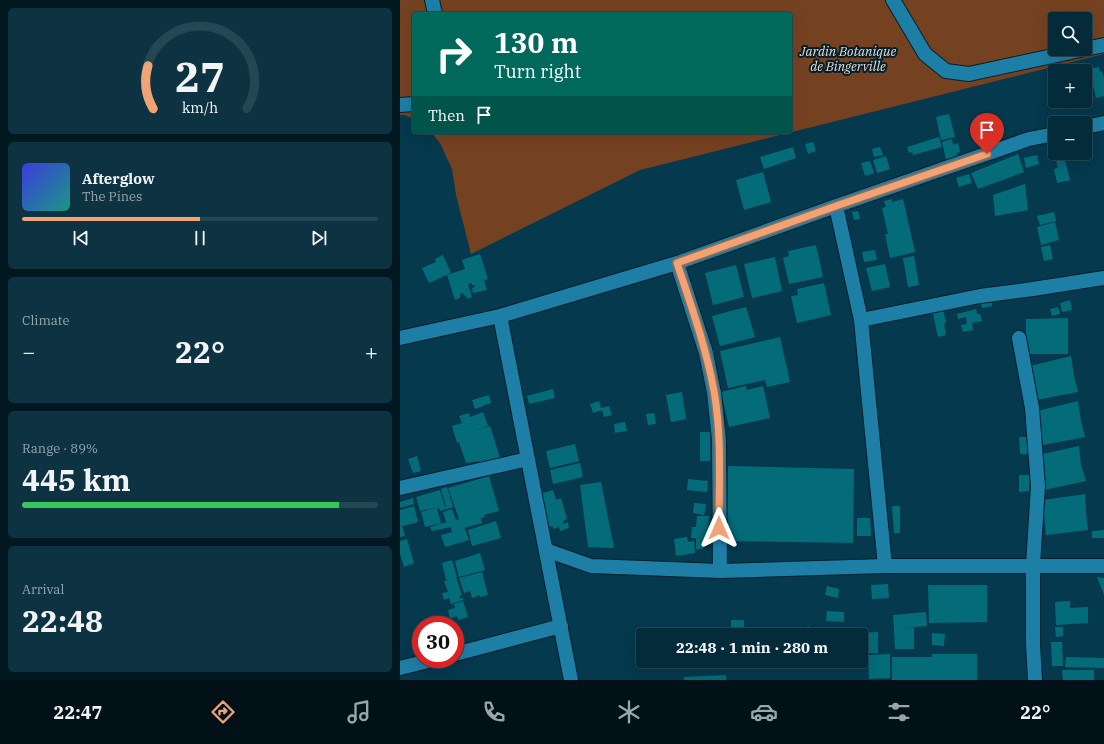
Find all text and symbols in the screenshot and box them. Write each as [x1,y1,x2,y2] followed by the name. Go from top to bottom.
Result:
[1048,12,1092,160] map controls
[1048,12,1092,56] button: search
[494,24,578,61] text: 130 m
[428,28,480,80] icon: right
[799,43,896,75] park label: Jardin Botanique de Bingerville
[175,49,225,103] text: 27
[494,60,581,83] text: Turn right
[1048,64,1092,108] button: +
[182,98,218,117] text: km/h
[473,104,495,126] icon: arrive
[428,106,465,125] text: Then
[970,113,1004,154] pin
[1048,116,1092,160] button: −
[976,119,998,141] icon: arrive
[82,169,155,188] text: Afterglow
[82,188,142,205] text: The Pines
[70,227,92,249] icon: previous
[189,227,211,249] icon: pause
[308,227,330,249] icon: next
[22,312,69,329] text: Climate
[175,332,225,371] text: 22°
[22,337,35,366] text: −
[365,337,378,366] text: +
[22,440,98,457] text: Range · 89%
[22,460,131,499] text: 445 km
[698,507,740,549] position arrow
[22,581,64,598] text: Arrival
[22,601,103,640] text: 22:48
[412,616,464,668] speed limit sign: 30
[676,638,828,657] text: 22:48 · 1 min · 280 m
[209,698,237,726] icon: directions
[345,698,373,726] icon: music
[480,698,508,726] icon: phone
[615,698,643,726] icon: climate
[750,698,778,726] icon: car
[885,698,913,726] icon: filters
[54,701,102,724] text: 22:47
[1020,701,1050,724] text: 22°

